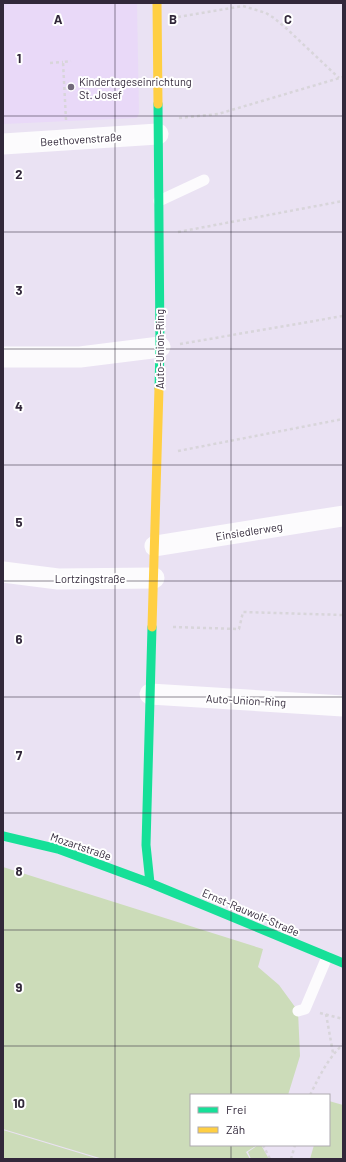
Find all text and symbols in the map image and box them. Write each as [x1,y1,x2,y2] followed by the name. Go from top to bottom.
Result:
[54,11,63,27] text: A
[169,11,177,27] text: B
[284,11,292,27] text: C
[17,50,21,66] text: 1
[79,75,192,101] place label: Kindertageseinrichtung St. Josef
[66,82,76,92] marker: Kindertageseinrichtung St. Josef
[40,130,122,148] street label: Beethovenstraße
[15,166,23,182] text: 2
[15,282,23,298] text: 3
[153,309,166,389] street label: Auto-Union-Ring
[15,398,23,414] text: 4
[15,514,23,530] text: 5
[215,519,283,543] street label: Einsiedlerweg
[55,572,125,585] street label: Lortzingstraße
[16,631,23,647] text: 6
[206,691,286,709] street label: Auto-Union-Ring
[16,747,23,763] text: 7
[49,830,113,863] street label: Mozartstraße
[15,863,23,879] text: 8
[200,886,302,938] street label: Ernst-Rauwolf-Straße
[16,979,23,995] text: 9
[190,1094,330,1146] legend
[13,1095,25,1111] text: 10
[226,1102,246,1116] text: Frei
[226,1122,245,1136] text: Zäh

